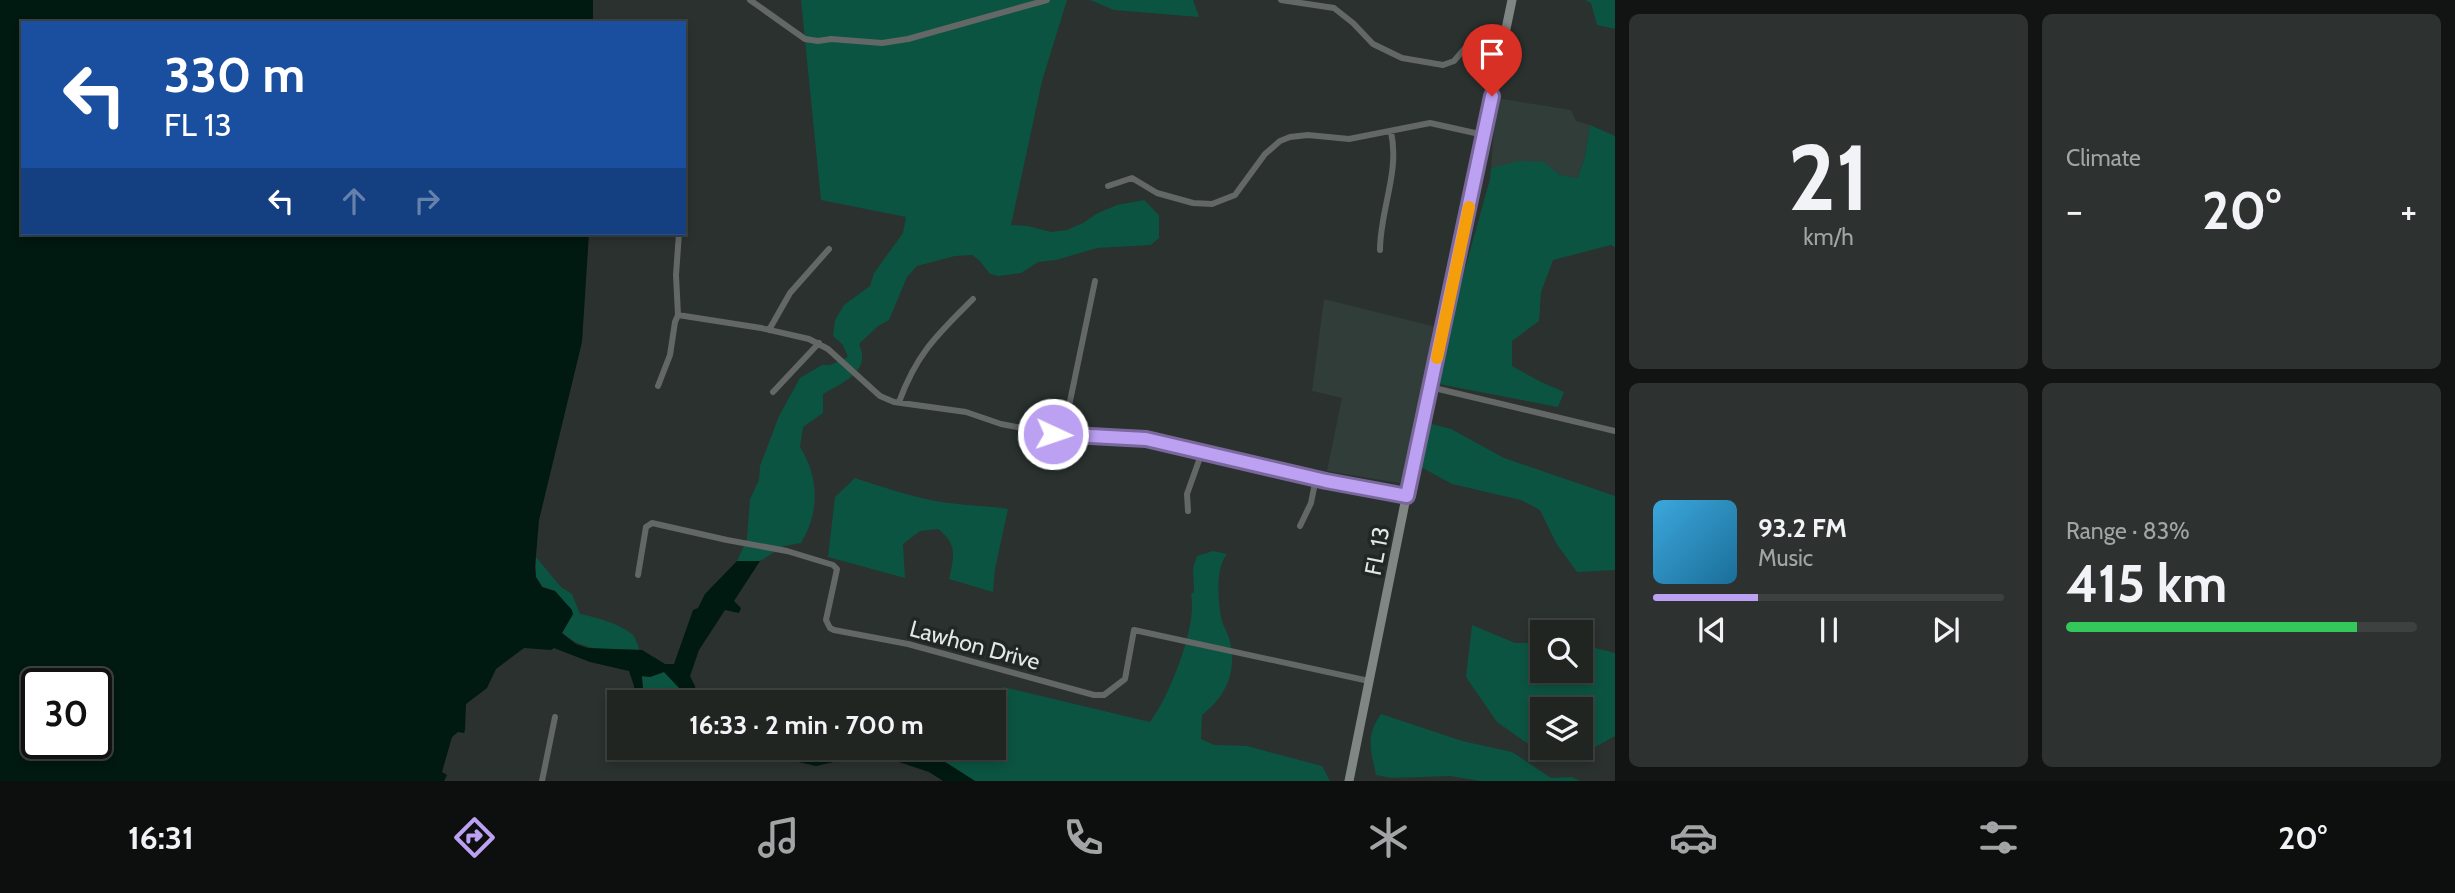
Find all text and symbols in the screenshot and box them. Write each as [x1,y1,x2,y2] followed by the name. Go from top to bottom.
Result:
[1462,24,1522,96] pin
[1473,35,1511,73] icon: arrive
[164,45,305,104] text: 330 m
[49,49,140,140] icon: left
[164,105,232,144] text: FL 13
[1788,122,1869,233] text: 21
[2066,144,2141,172] text: Climate
[2202,179,2281,242] text: 20°
[262,182,300,220] icon: left
[335,182,373,220] icon: ahead
[408,182,446,220] icon: right
[2066,187,2083,234] text: −
[2400,187,2417,234] text: +
[1803,223,1854,251] text: km/h
[1016,397,1090,471] position arrow
[1758,512,1847,544] text: 93.2 FM
[2066,517,2190,545] text: Range · 83%
[1359,524,1395,578] street label: FL 13
[1758,544,1813,572] text: Music
[2066,552,2227,615] text: 415 km
[1693,611,1731,649] icon: previous
[1810,611,1848,649] icon: pause
[1927,611,1965,649] icon: next
[907,614,1043,676] street label: Lawhon Drive
[1530,620,1593,760] map controls
[1530,620,1593,683] button: search
[21,668,112,759] speed limit sign: 30
[1530,697,1593,760] button: layers
[689,709,924,741] text: 16:33 · 2 min · 700 m
[450,813,499,862] icon: directions
[754,813,803,862] icon: music
[1059,813,1108,862] icon: phone
[1364,813,1413,862] icon: climate
[1669,813,1718,862] icon: car
[1974,813,2023,862] icon: filters
[128,818,194,857] text: 16:31
[2278,818,2327,857] text: 20°

